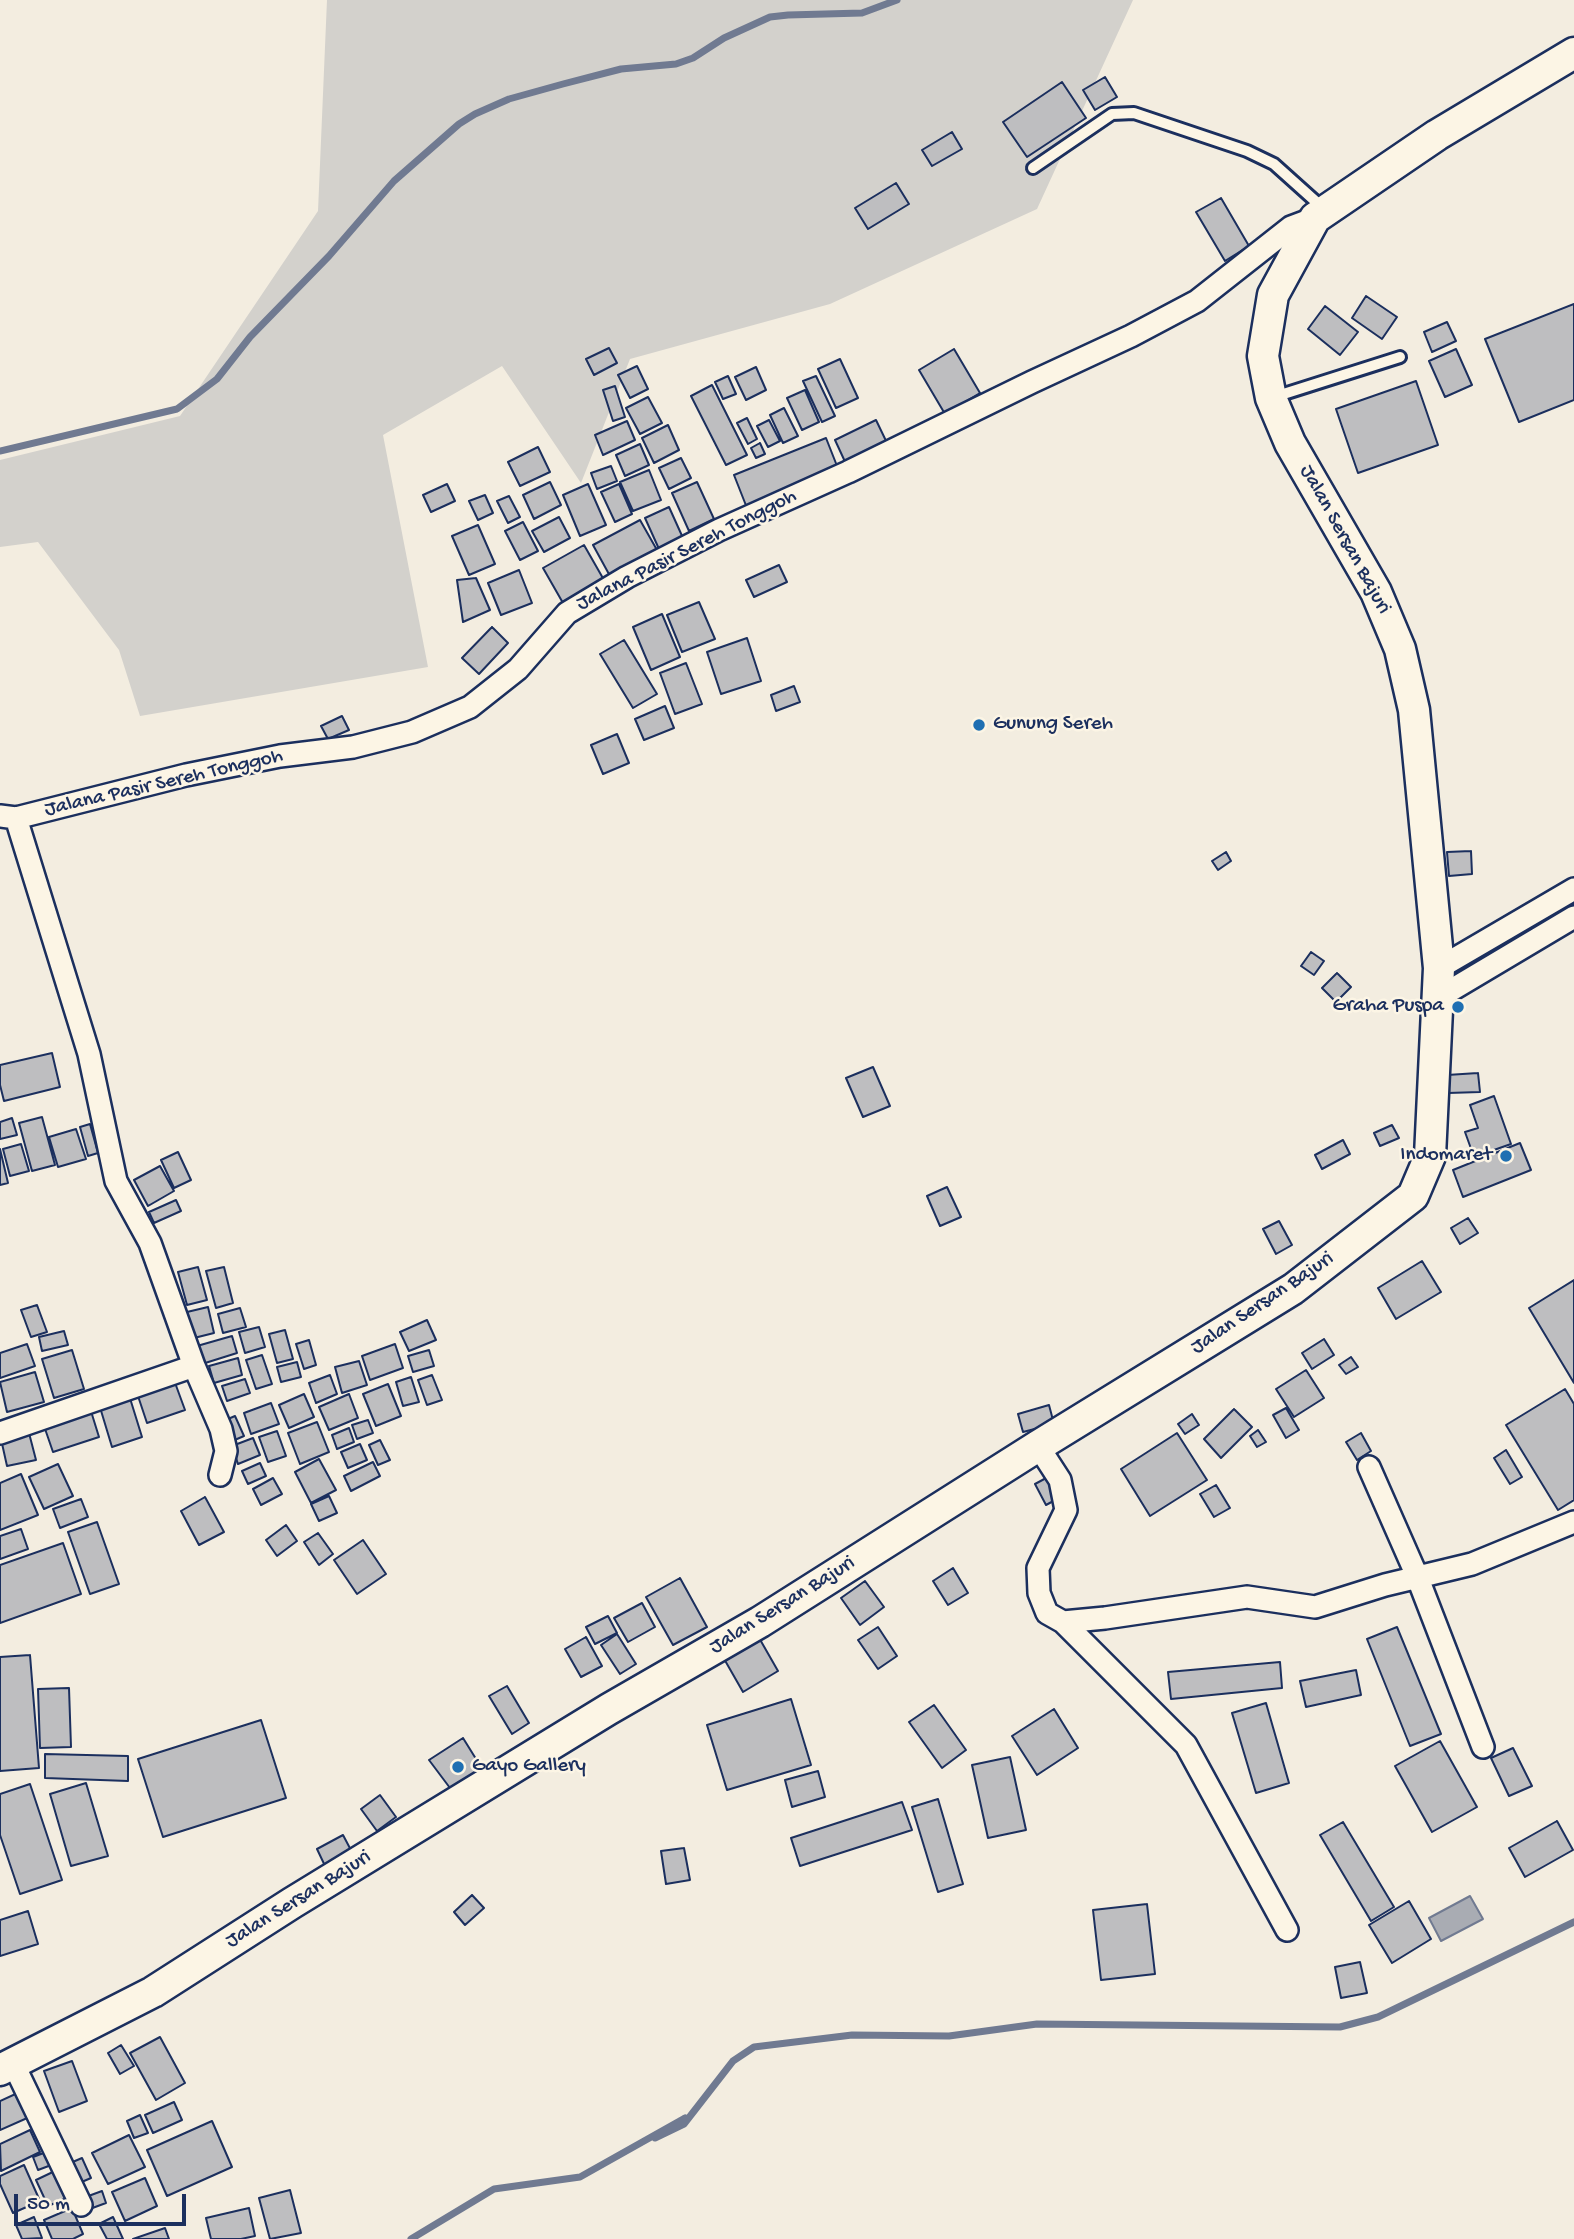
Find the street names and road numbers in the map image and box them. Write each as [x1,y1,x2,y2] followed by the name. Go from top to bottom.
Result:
[1293,461,1395,619] street label: Jalan Sersan Bajuri
[573,484,801,618] street label: Jalana Pasir Sereh Tonggoh
[42,744,286,824] street label: Jalana Pasir Sereh Tonggoh
[1187,1247,1339,1361] street label: Jalan Sersan Bajuri
[706,1551,860,1661] street label: Jalan Sersan Bajuri
[222,1845,376,1955] street label: Jalan Sersan Bajuri

